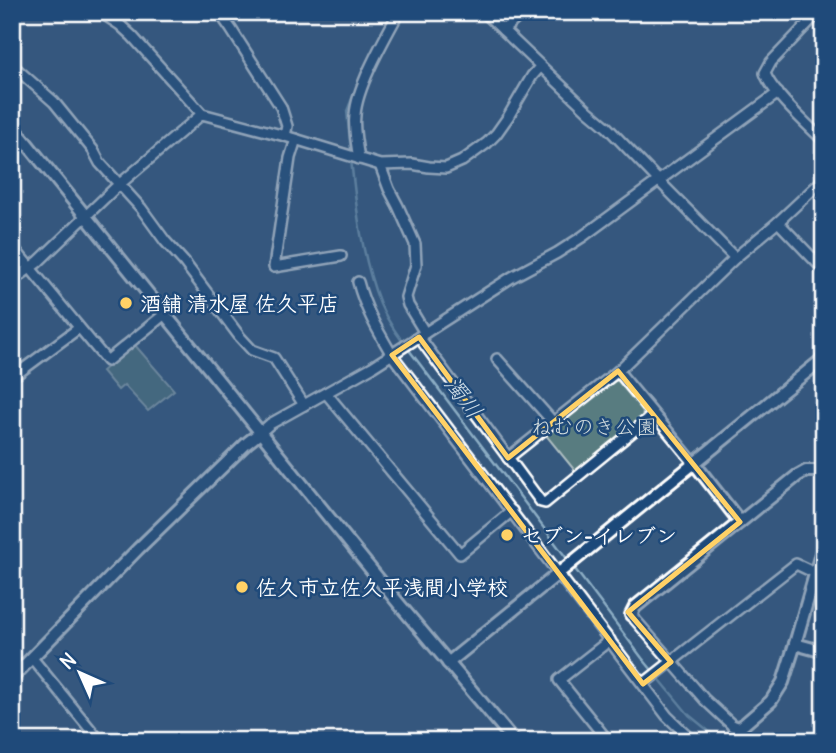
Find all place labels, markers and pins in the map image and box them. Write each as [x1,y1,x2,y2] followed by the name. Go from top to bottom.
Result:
[140,290,339,317] place label: 酒舗 清水屋 佐久平店
[118,295,134,311] marker: 酒舗 清水屋 佐久平店
[521,522,677,549] place label: セブン-イレブン
[499,527,515,543] marker: セブン-イレブン
[256,574,508,601] place label: 佐久市立佐久平浅間小学校
[234,579,250,595] marker: 佐久市立佐久平浅間小学校

